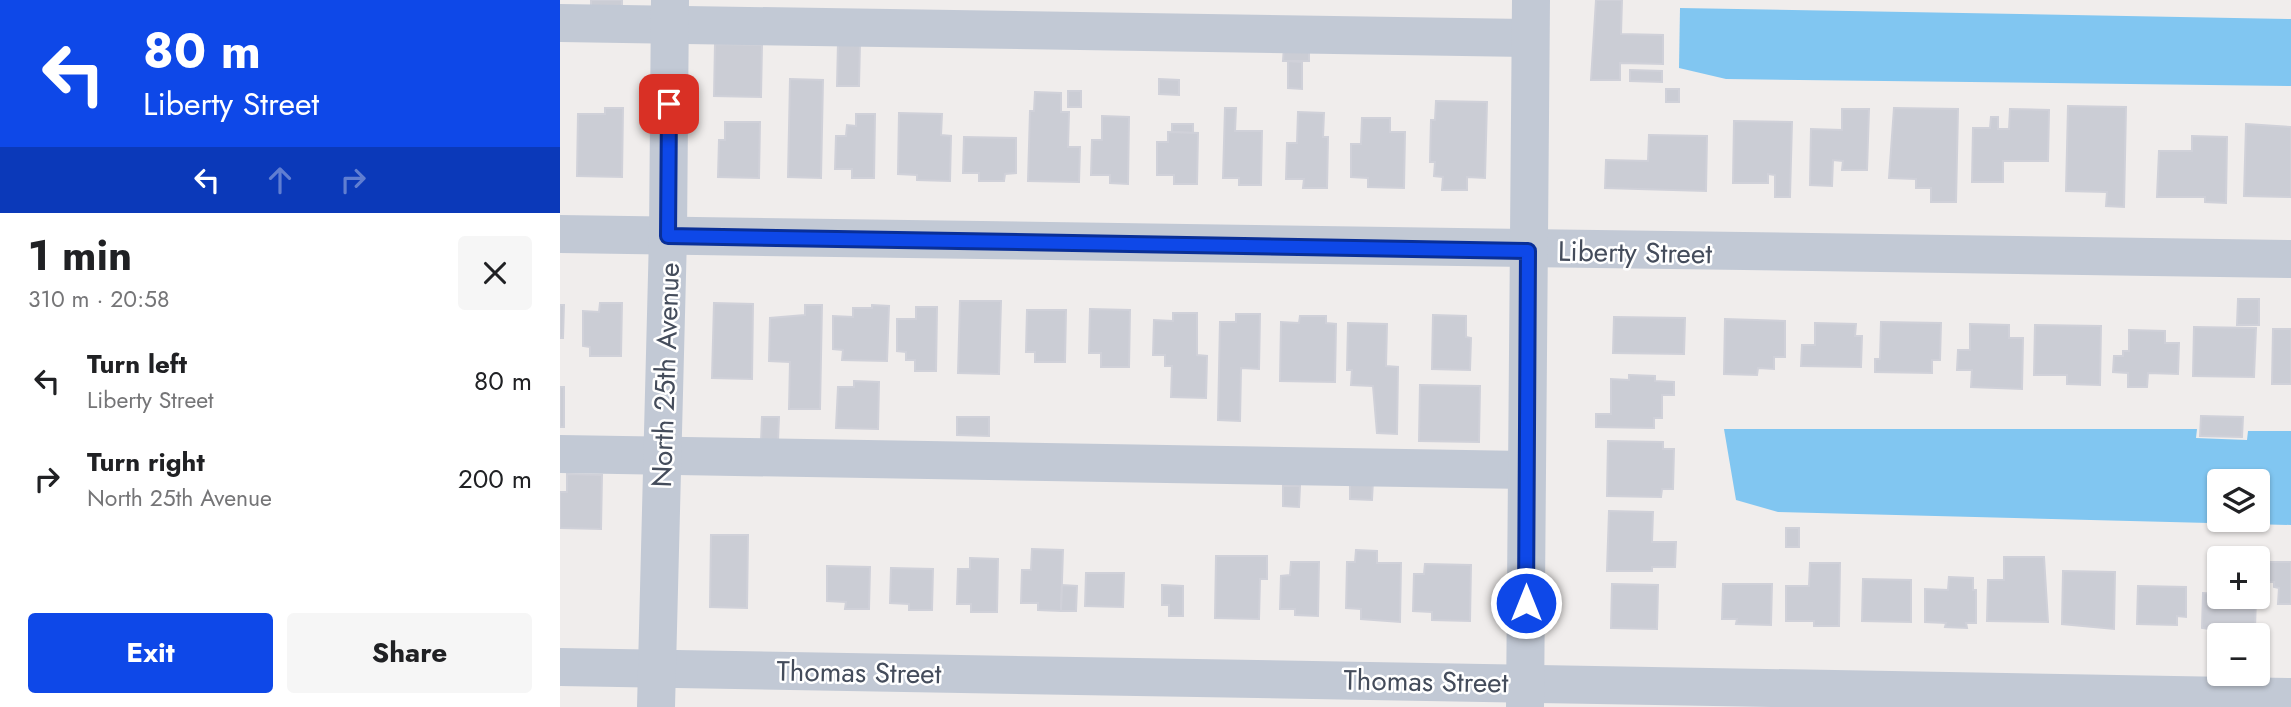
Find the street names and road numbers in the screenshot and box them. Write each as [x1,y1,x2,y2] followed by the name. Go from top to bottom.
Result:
[1558,231,1713,274] street label: Liberty Street
[641,262,690,488] street label: North 25th Avenue
[776,651,942,694] street label: Thomas Street
[1343,660,1509,703] street label: Thomas Street

